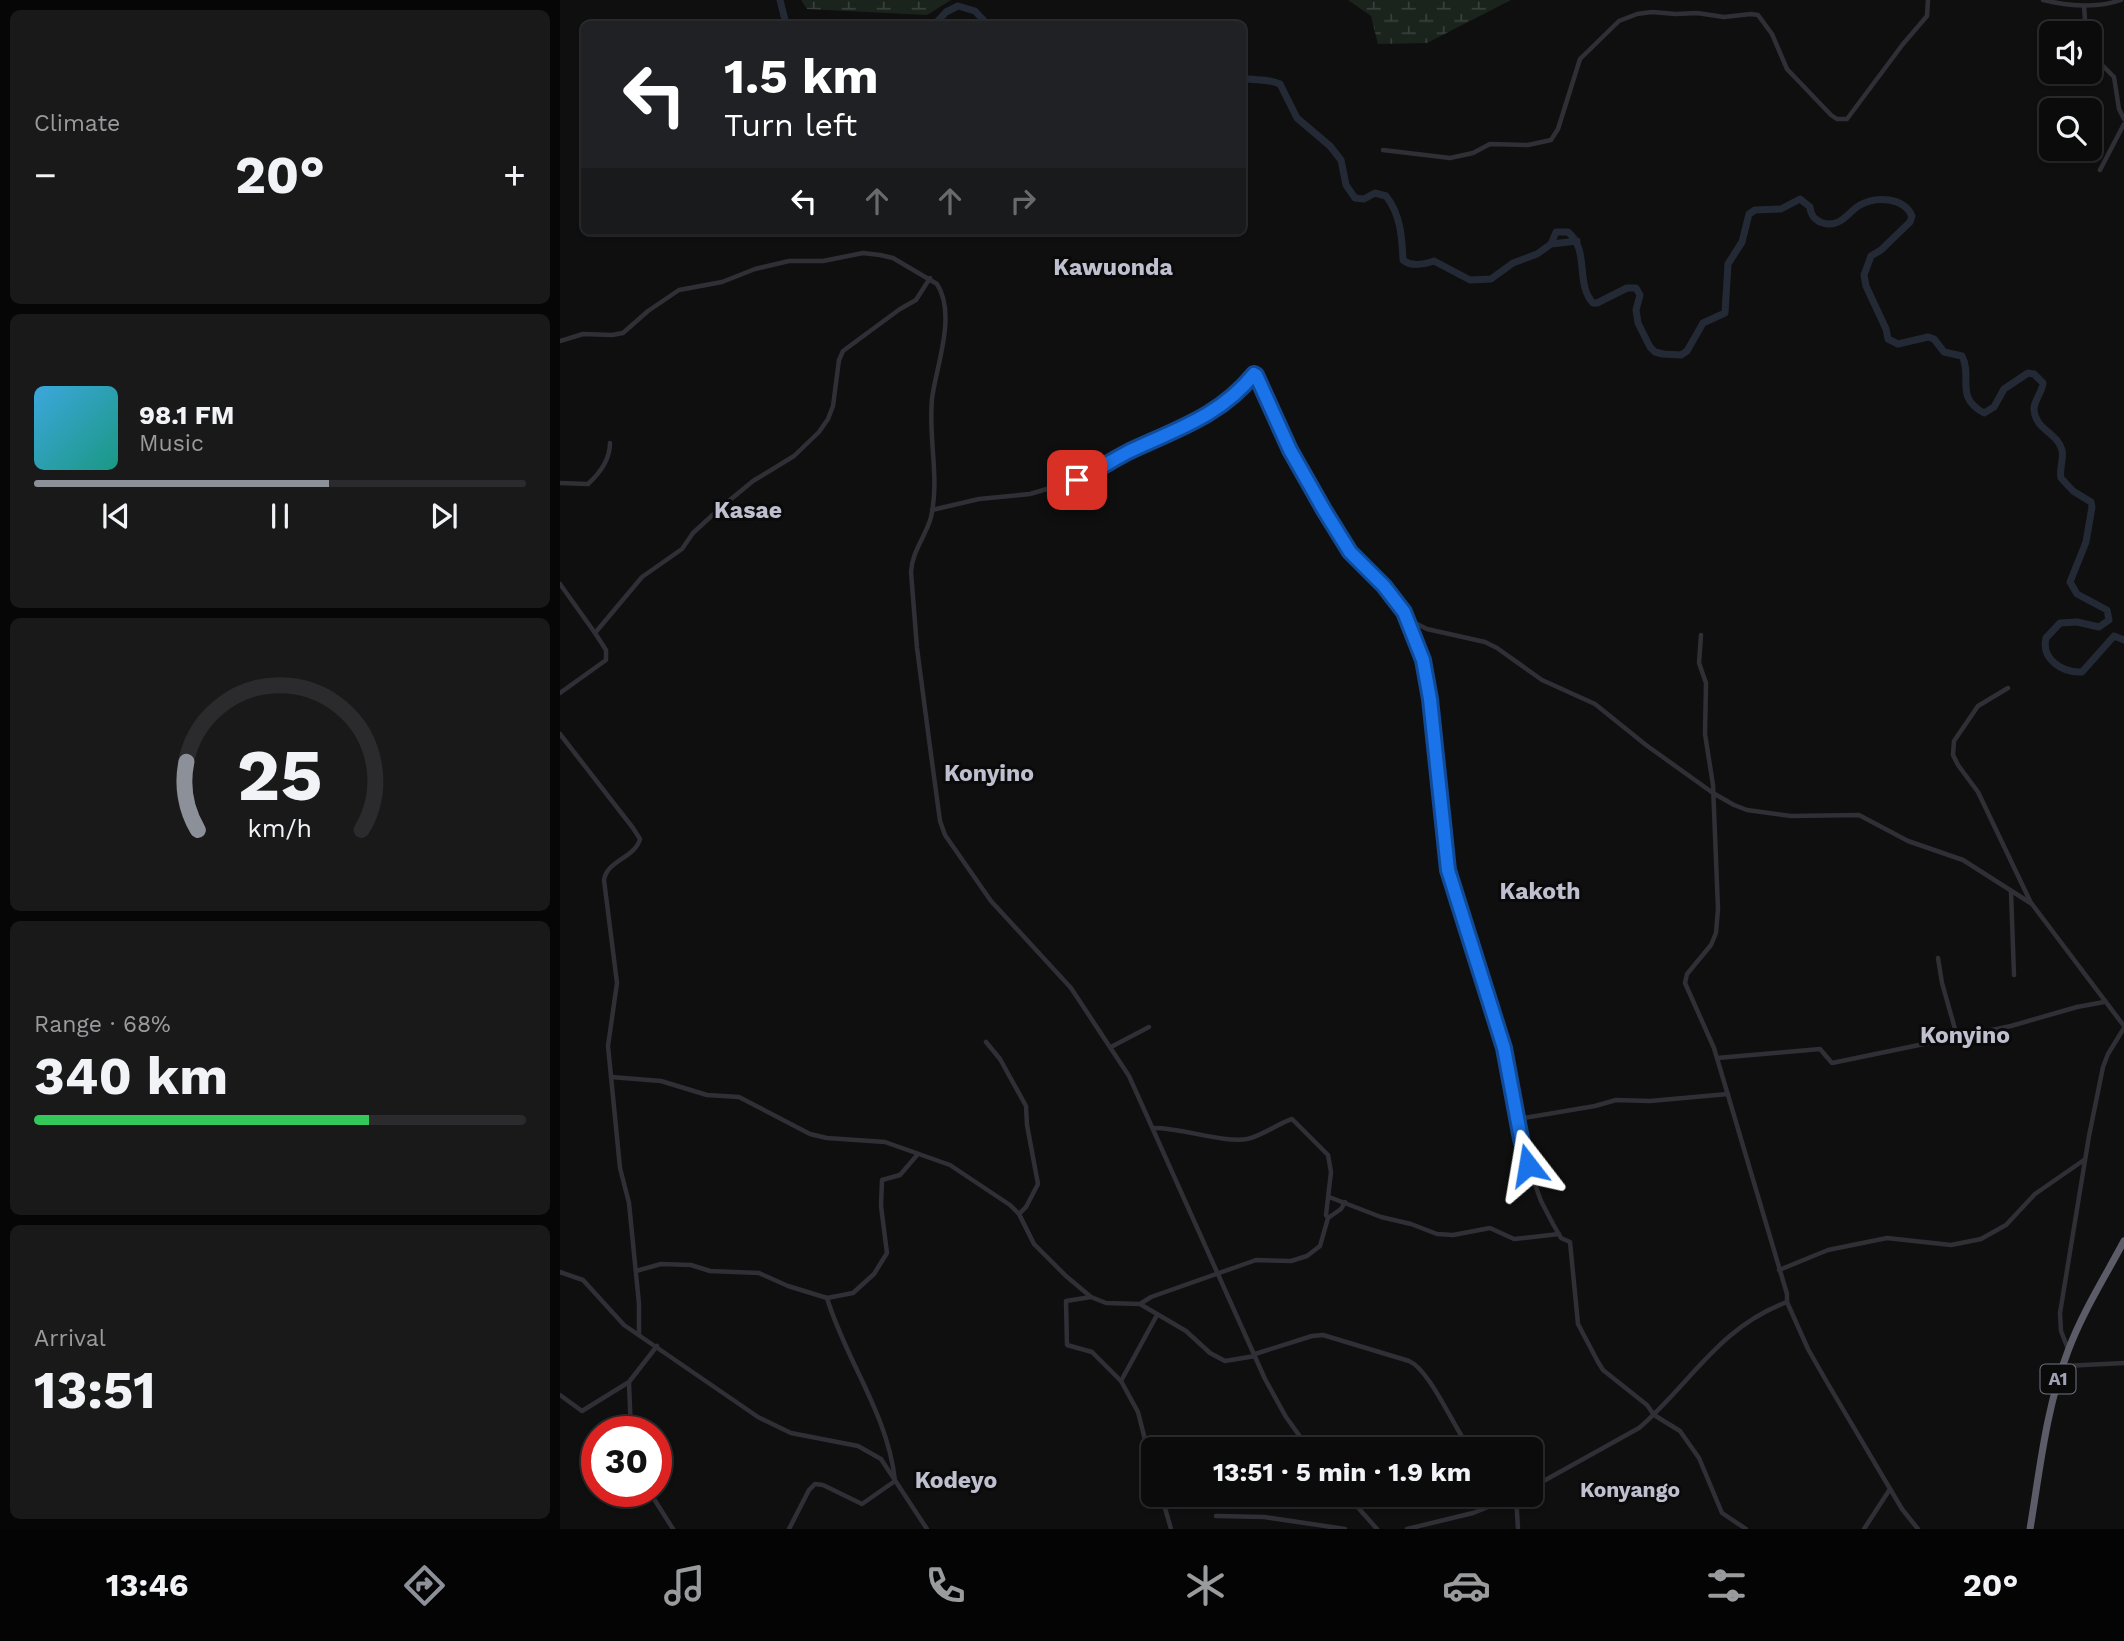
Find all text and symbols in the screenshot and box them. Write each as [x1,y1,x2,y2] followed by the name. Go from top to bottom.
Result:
[2039,21,2102,161] map controls
[2039,21,2102,84] button: sound
[724,47,879,105] text: 1.5 km
[609,49,700,140] icon: left
[2039,98,2102,161] button: search
[724,106,857,144] text: Turn left
[34,110,120,137] text: Climate
[235,145,325,206] text: 20°
[34,153,57,197] text: −
[503,153,526,197] text: +
[785,182,823,220] icon: left
[858,182,896,220] icon: ahead
[931,182,969,220] icon: ahead
[1004,182,1042,220] icon: right
[1053,254,1173,281] district label: Kawuonda
[139,400,234,430] text: 98.1 FM
[139,430,204,457] text: Music
[1047,450,1107,510] pin
[1058,461,1096,499] icon: arrive
[97,497,135,535] icon: previous
[261,497,299,535] icon: pause
[425,497,463,535] icon: next
[714,497,782,524] district label: Kasae
[237,733,323,819] text: 25
[944,760,1034,787] district label: Konyino
[248,814,312,843] text: km/h
[1499,878,1581,905] district label: Kakoth
[34,1011,171,1038] text: Range · 68%
[1920,1022,2010,1049] district label: Konyino
[34,1046,228,1107] text: 340 km
[1491,1128,1565,1202] position arrow
[34,1325,106,1352] text: Arrival
[34,1360,156,1421] text: 13:51
[2040,1364,2076,1394] road number: A1
[581,1416,672,1507] speed limit sign: 30
[1213,1457,1471,1487] text: 13:51 · 5 min · 1.9 km
[915,1467,997,1494] district label: Kodeyo
[1580,1477,1680,1502] district label: Konyango
[400,1561,449,1610] icon: directions
[660,1561,709,1610] icon: music
[921,1561,970,1610] icon: phone
[1181,1561,1230,1610] icon: climate
[1442,1561,1491,1610] icon: car
[1702,1561,1751,1610] icon: filters
[106,1566,189,1604] text: 13:46
[1963,1566,2018,1604] text: 20°

